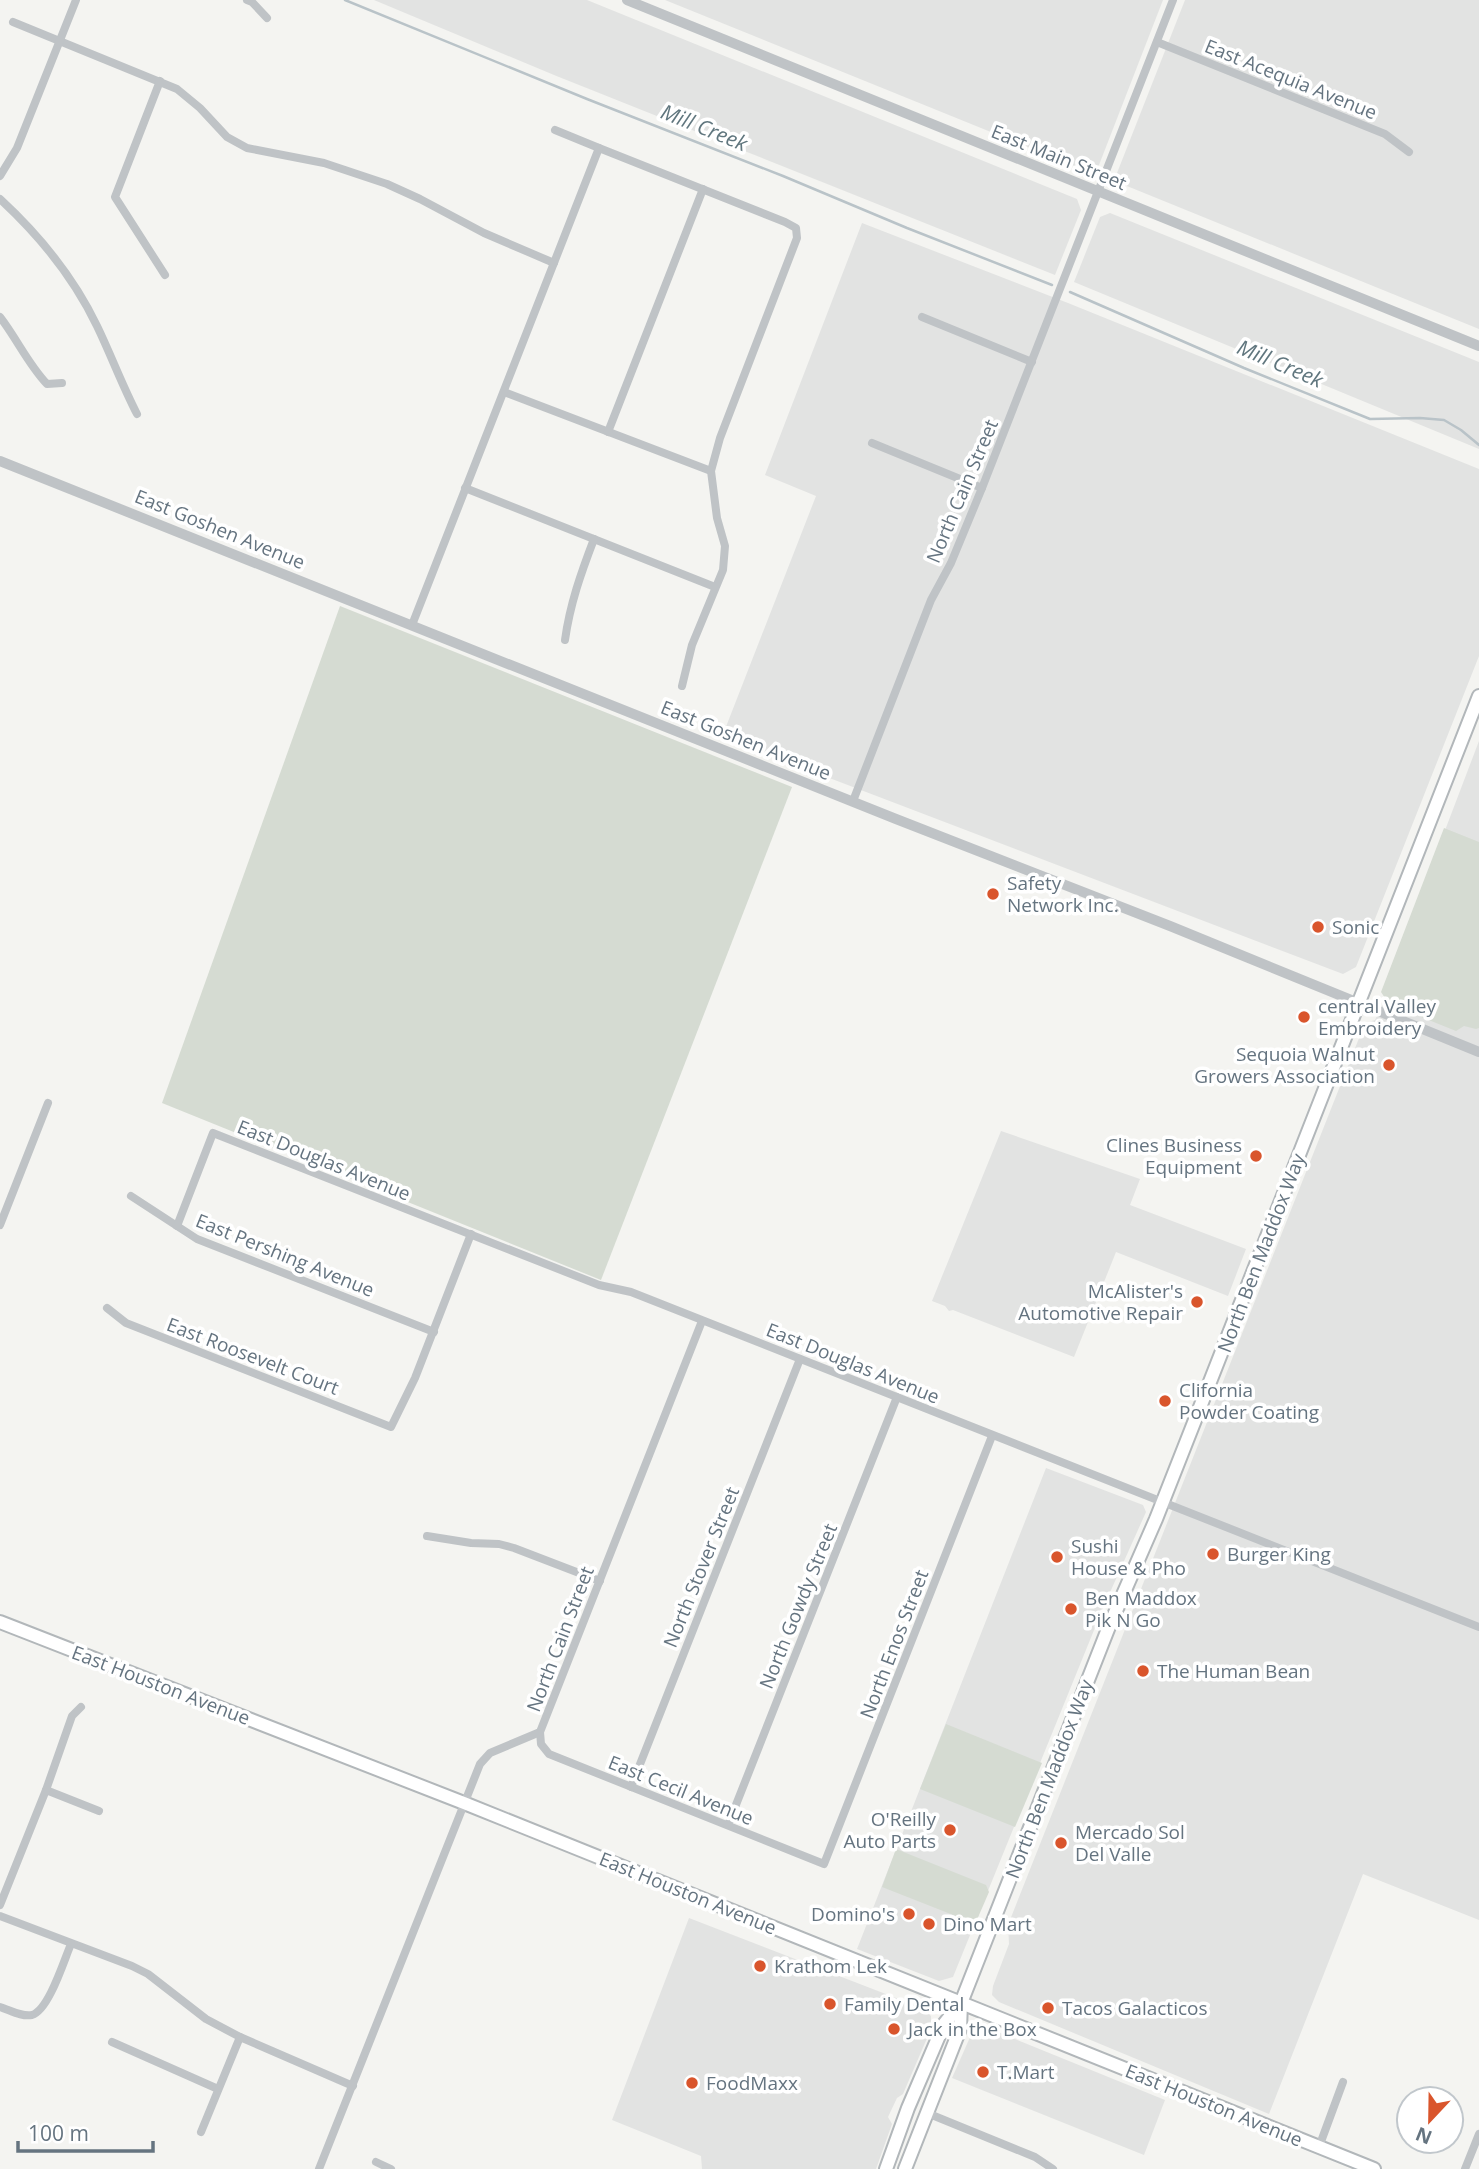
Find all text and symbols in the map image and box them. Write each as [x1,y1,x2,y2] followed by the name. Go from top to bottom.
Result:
[1201,33,1381,125] street label: East Acequia Avenue
[657,97,752,157] water label: Mill Creek
[987,118,1131,196] street label: East Main Street
[1233,332,1328,394] water label: Mill Creek
[920,415,1004,567] street label: North Cain Street
[131,483,309,575] street label: East Goshen Avenue
[657,694,835,786] street label: East Goshen Avenue
[1007,870,1119,918] place label: Safety Network Inc.
[985,886,1001,902] marker: Safety Network Inc.
[1332,914,1379,940] place label: Sonic
[1310,919,1326,935] marker: Sonic
[1318,993,1436,1041] place label: central Valley Embroidery
[1296,1009,1312,1025] marker: central Valley Embroidery
[1194,1041,1375,1089] place label: Sequoia Walnut Growers Association
[1381,1057,1397,1073] marker: Sequoia Walnut Growers Association
[234,1113,414,1207] street label: East Douglas Avenue
[1106,1132,1242,1180] place label: Clines Business Equipment
[1248,1148,1264,1164] marker: Clines Business Equipment
[1211,1149,1311,1356] street label: North Ben Maddox Way
[192,1207,378,1303] street label: East Pershing Avenue
[1018,1278,1183,1326] place label: McAlister's Automotive Repair
[1189,1294,1205,1310] marker: McAlister's Automotive Repair
[163,1311,343,1401] street label: East Roosevelt Court
[763,1316,943,1410] street label: East Douglas Avenue
[1179,1377,1319,1425] place label: Clifornia Powder Coating
[1157,1393,1173,1409] marker: Clifornia Powder Coating
[657,1482,745,1651] street label: North Stover Street
[753,1519,843,1692] street label: North Gowdy Street
[1071,1533,1186,1581] place label: Sushi House & Pho
[1227,1541,1331,1567] place label: Burger King
[1205,1546,1221,1562] marker: Burger King
[1049,1549,1065,1565] marker: Sushi House & Pho
[520,1562,600,1715] street label: North Cain Street
[854,1566,934,1722] street label: North Enos Street
[1085,1585,1197,1633] place label: Ben Maddox Pik N Go
[1063,1601,1079,1617] marker: Ben Maddox Pik N Go
[68,1639,254,1731] street label: East Houston Avenue
[1157,1658,1310,1684] place label: The Human Bean
[1135,1663,1151,1679] marker: The Human Bean
[999,1675,1099,1882] street label: North Ben Maddox Way
[605,1749,757,1831] street label: East Cecil Avenue
[844,1806,936,1854] place label: O'Reilly Auto Parts
[1075,1819,1185,1867] place label: Mercado Sol Del Valle
[942,1822,958,1838] marker: O'Reilly Auto Parts
[1053,1835,1069,1851] marker: Mercado Sol Del Valle
[596,1846,780,1940] street label: East Houston Avenue
[811,1901,895,1927] place label: Domino's
[901,1906,917,1922] marker: Domino's
[943,1911,1032,1937] place label: Dino Mart
[921,1916,937,1932] marker: Dino Mart
[774,1953,887,1979] place label: Krathom Lek
[752,1958,768,1974] marker: Krathom Lek
[844,1991,964,2017] place label: Family Dental
[1062,1995,1208,2021] place label: Tacos Galacticos
[822,1996,838,2012] marker: Family Dental
[1040,2000,1056,2016] marker: Tacos Galacticos
[906,2016,1037,2042] place label: Jack in the Box
[886,2021,902,2037] marker: Jack in the Box
[1122,2058,1306,2152] street label: East Houston Avenue
[997,2059,1055,2085] place label: T.Mart
[975,2064,991,2080] marker: T.Mart
[706,2070,798,2096] place label: FoodMaxx
[684,2075,700,2091] marker: FoodMaxx
[1395,2085,1465,2155] north arrow
[18,2110,152,2154] scale bar
[28,2119,89,2147] text: 100 m
[1412,2121,1436,2151] text: N

